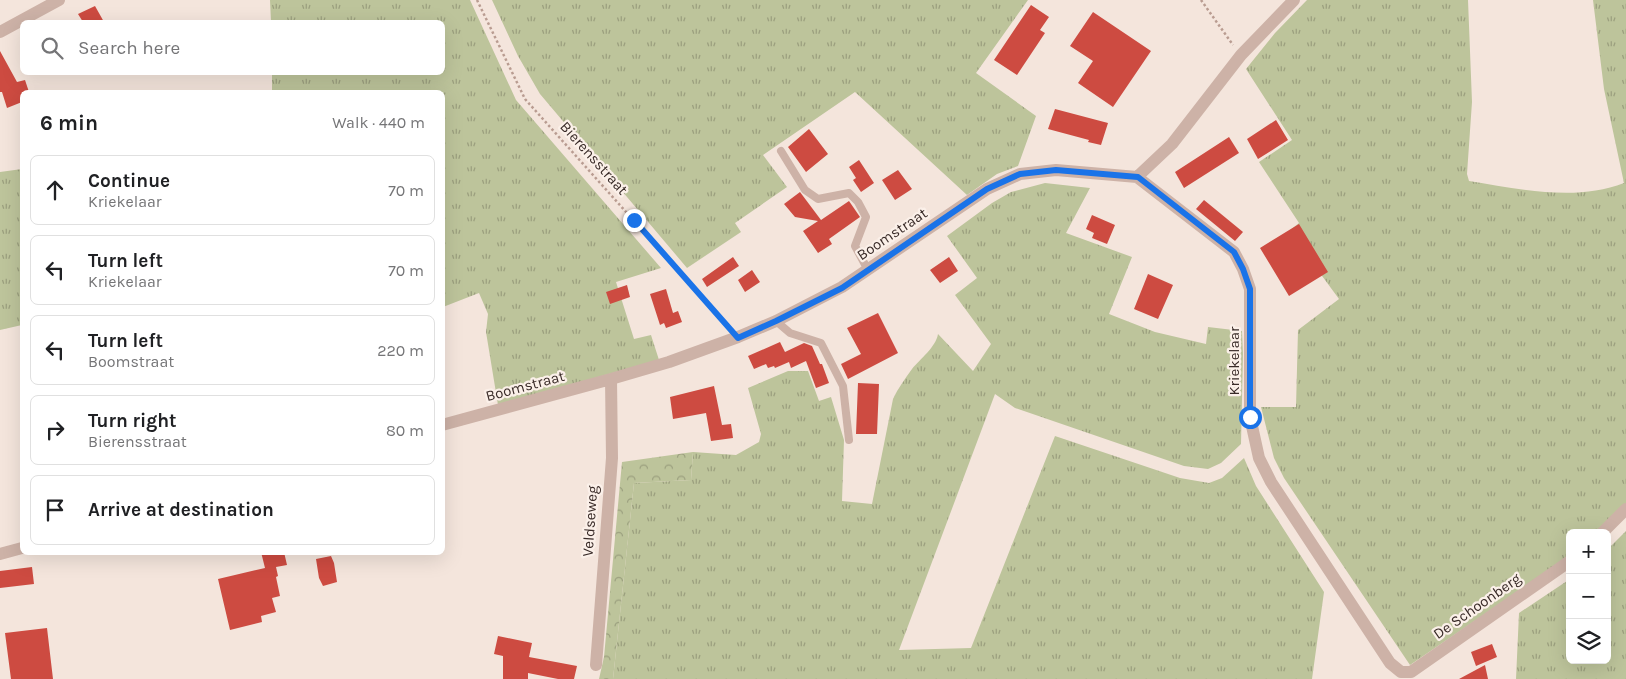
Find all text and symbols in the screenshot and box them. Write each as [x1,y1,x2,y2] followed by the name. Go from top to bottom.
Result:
[20,20,445,75] search box
[38,34,66,62] icon: search
[78,37,180,59] text: Search here
[40,111,98,135] text: 6 min
[332,113,425,132] text: Walk · 440 m
[556,118,632,199] street label: Bierensstraat
[88,170,170,192] text: Continue
[41,176,69,204] icon: ahead
[388,181,424,200] text: 70 m
[88,192,162,211] text: Kriekelaar
[853,204,931,264] street label: Boomstraat
[623,209,646,232] route end
[88,250,163,272] text: Turn left
[41,256,69,284] icon: left
[388,261,424,280] text: 70 m
[88,272,162,291] text: Kriekelaar
[1225,326,1243,396] street label: Kriekelaar
[88,330,163,352] text: Turn left
[41,336,69,364] icon: left
[377,341,424,360] text: 220 m
[88,352,174,371] text: Boomstraat
[484,367,567,405] street label: Boomstraat
[1239,406,1262,429] route start
[88,410,177,432] text: Turn right
[41,416,69,444] icon: right
[386,421,424,440] text: 80 m
[88,432,187,451] text: Bierensstraat
[579,484,602,557] street label: Veldseweg
[41,496,69,524] icon: arrive
[88,499,274,521] text: Arrive at destination
[1566,529,1611,664] map controls
[1566,529,1611,574] button: +
[1430,569,1525,643] street label: De Schoonberg
[1566,574,1611,619] button: −
[1566,619,1611,664] button: layers

